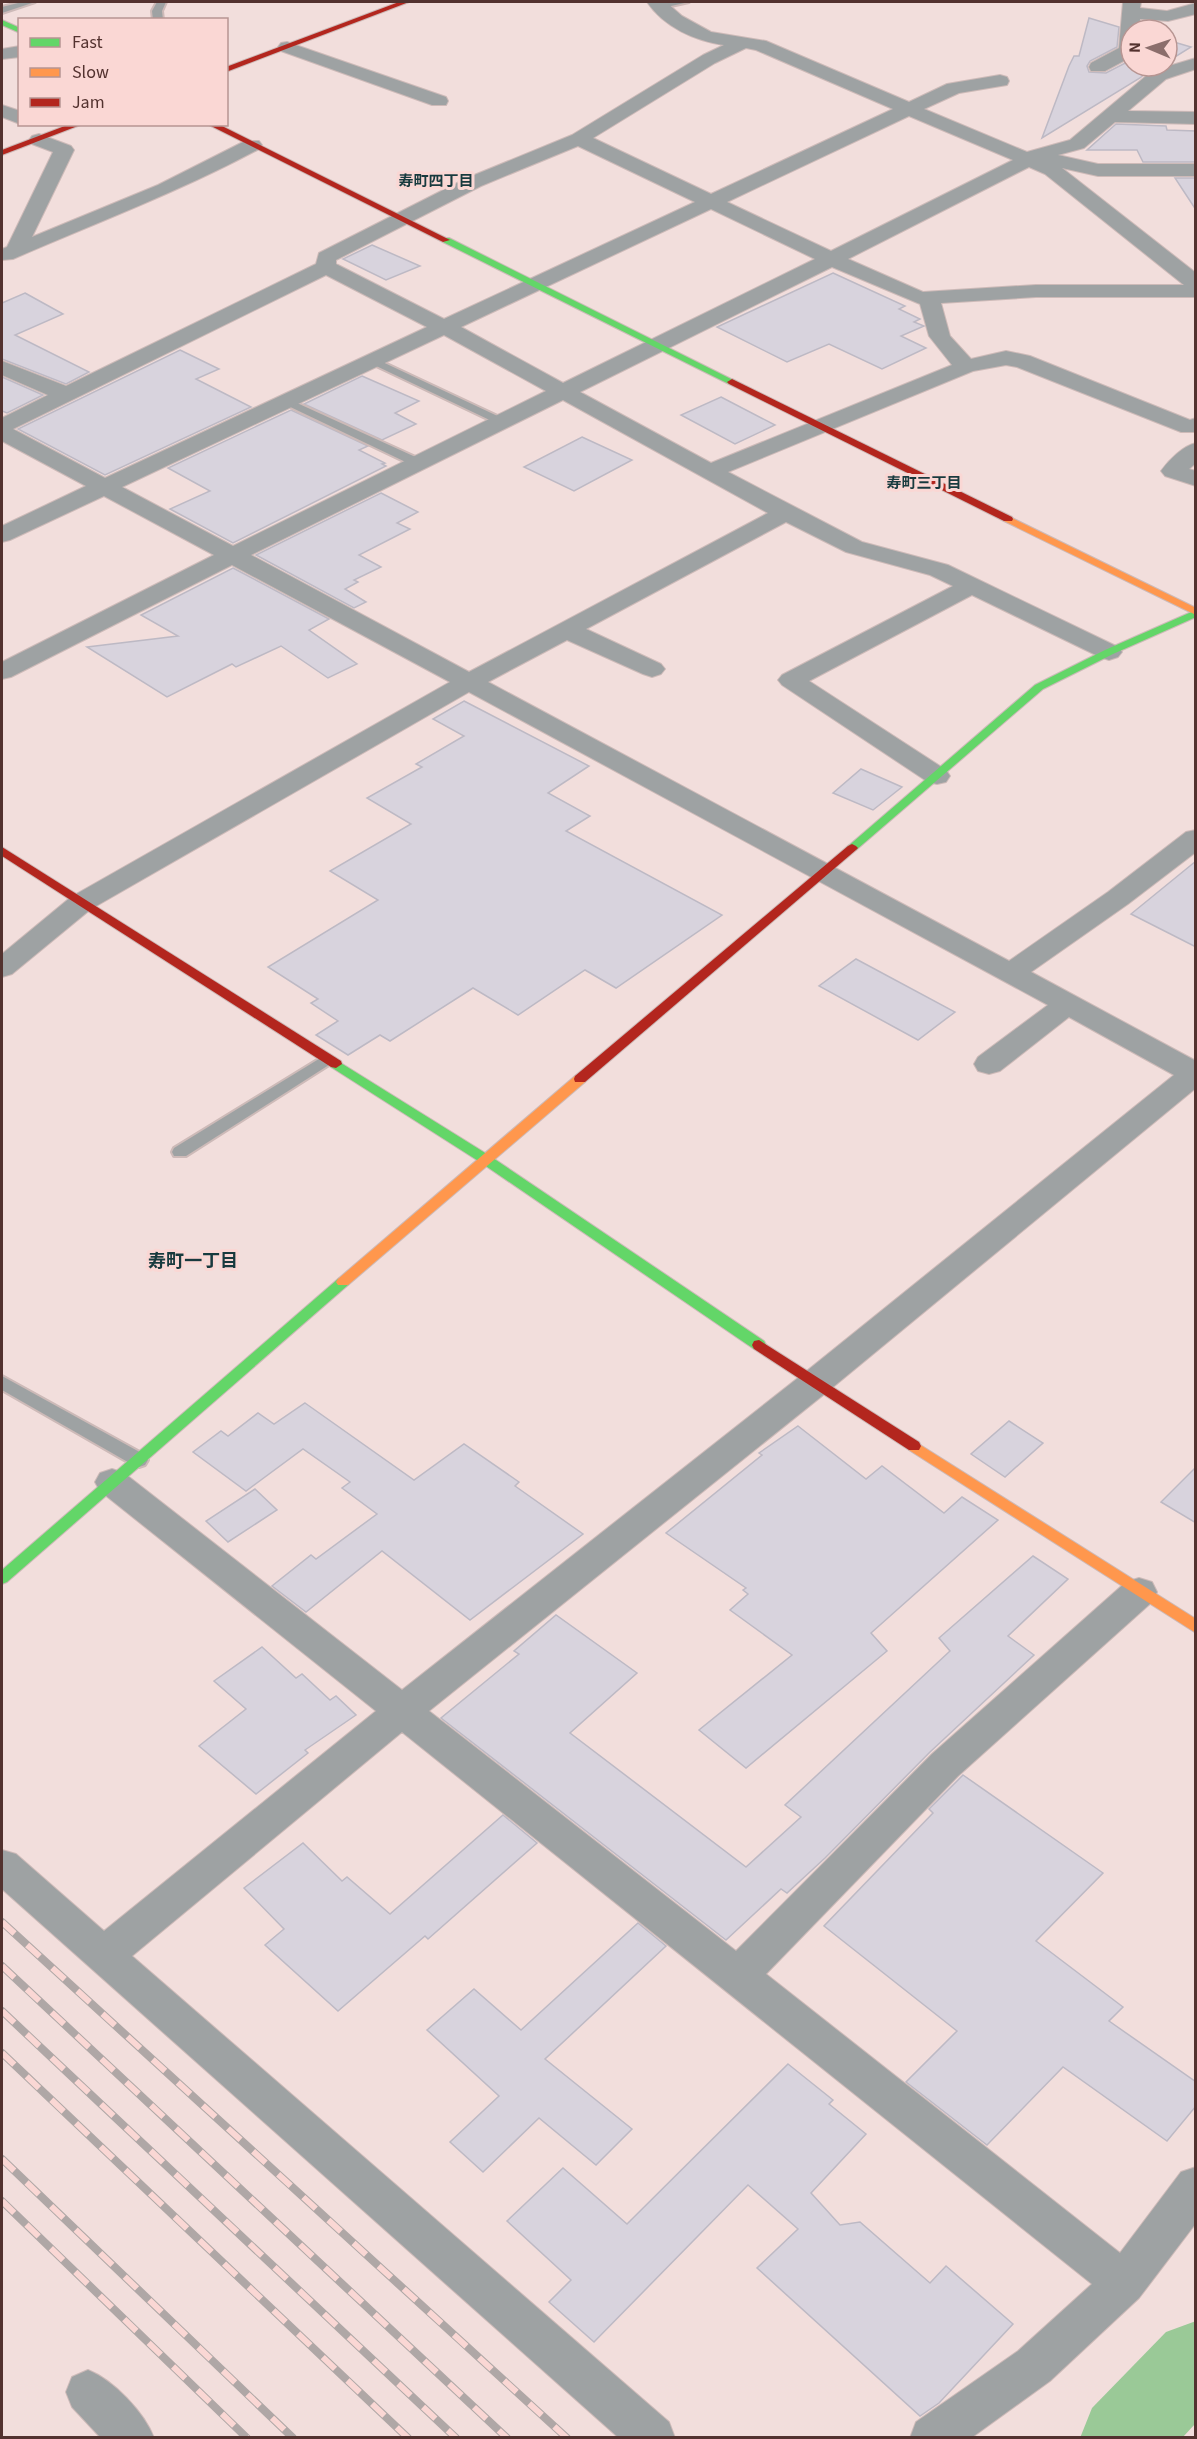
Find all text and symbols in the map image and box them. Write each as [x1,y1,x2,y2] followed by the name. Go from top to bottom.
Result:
[18,18,228,126] legend
[1119,18,1179,78] north arrow
[72,30,103,55] text: Fast
[1124,42,1146,53] text: N
[72,60,109,85] text: Slow
[72,90,105,115] text: Jam
[398,171,474,192] district label: 寿町四丁目
[886,473,962,494] district label: 寿町三丁目
[148,1249,238,1274] district label: 寿町一丁目

